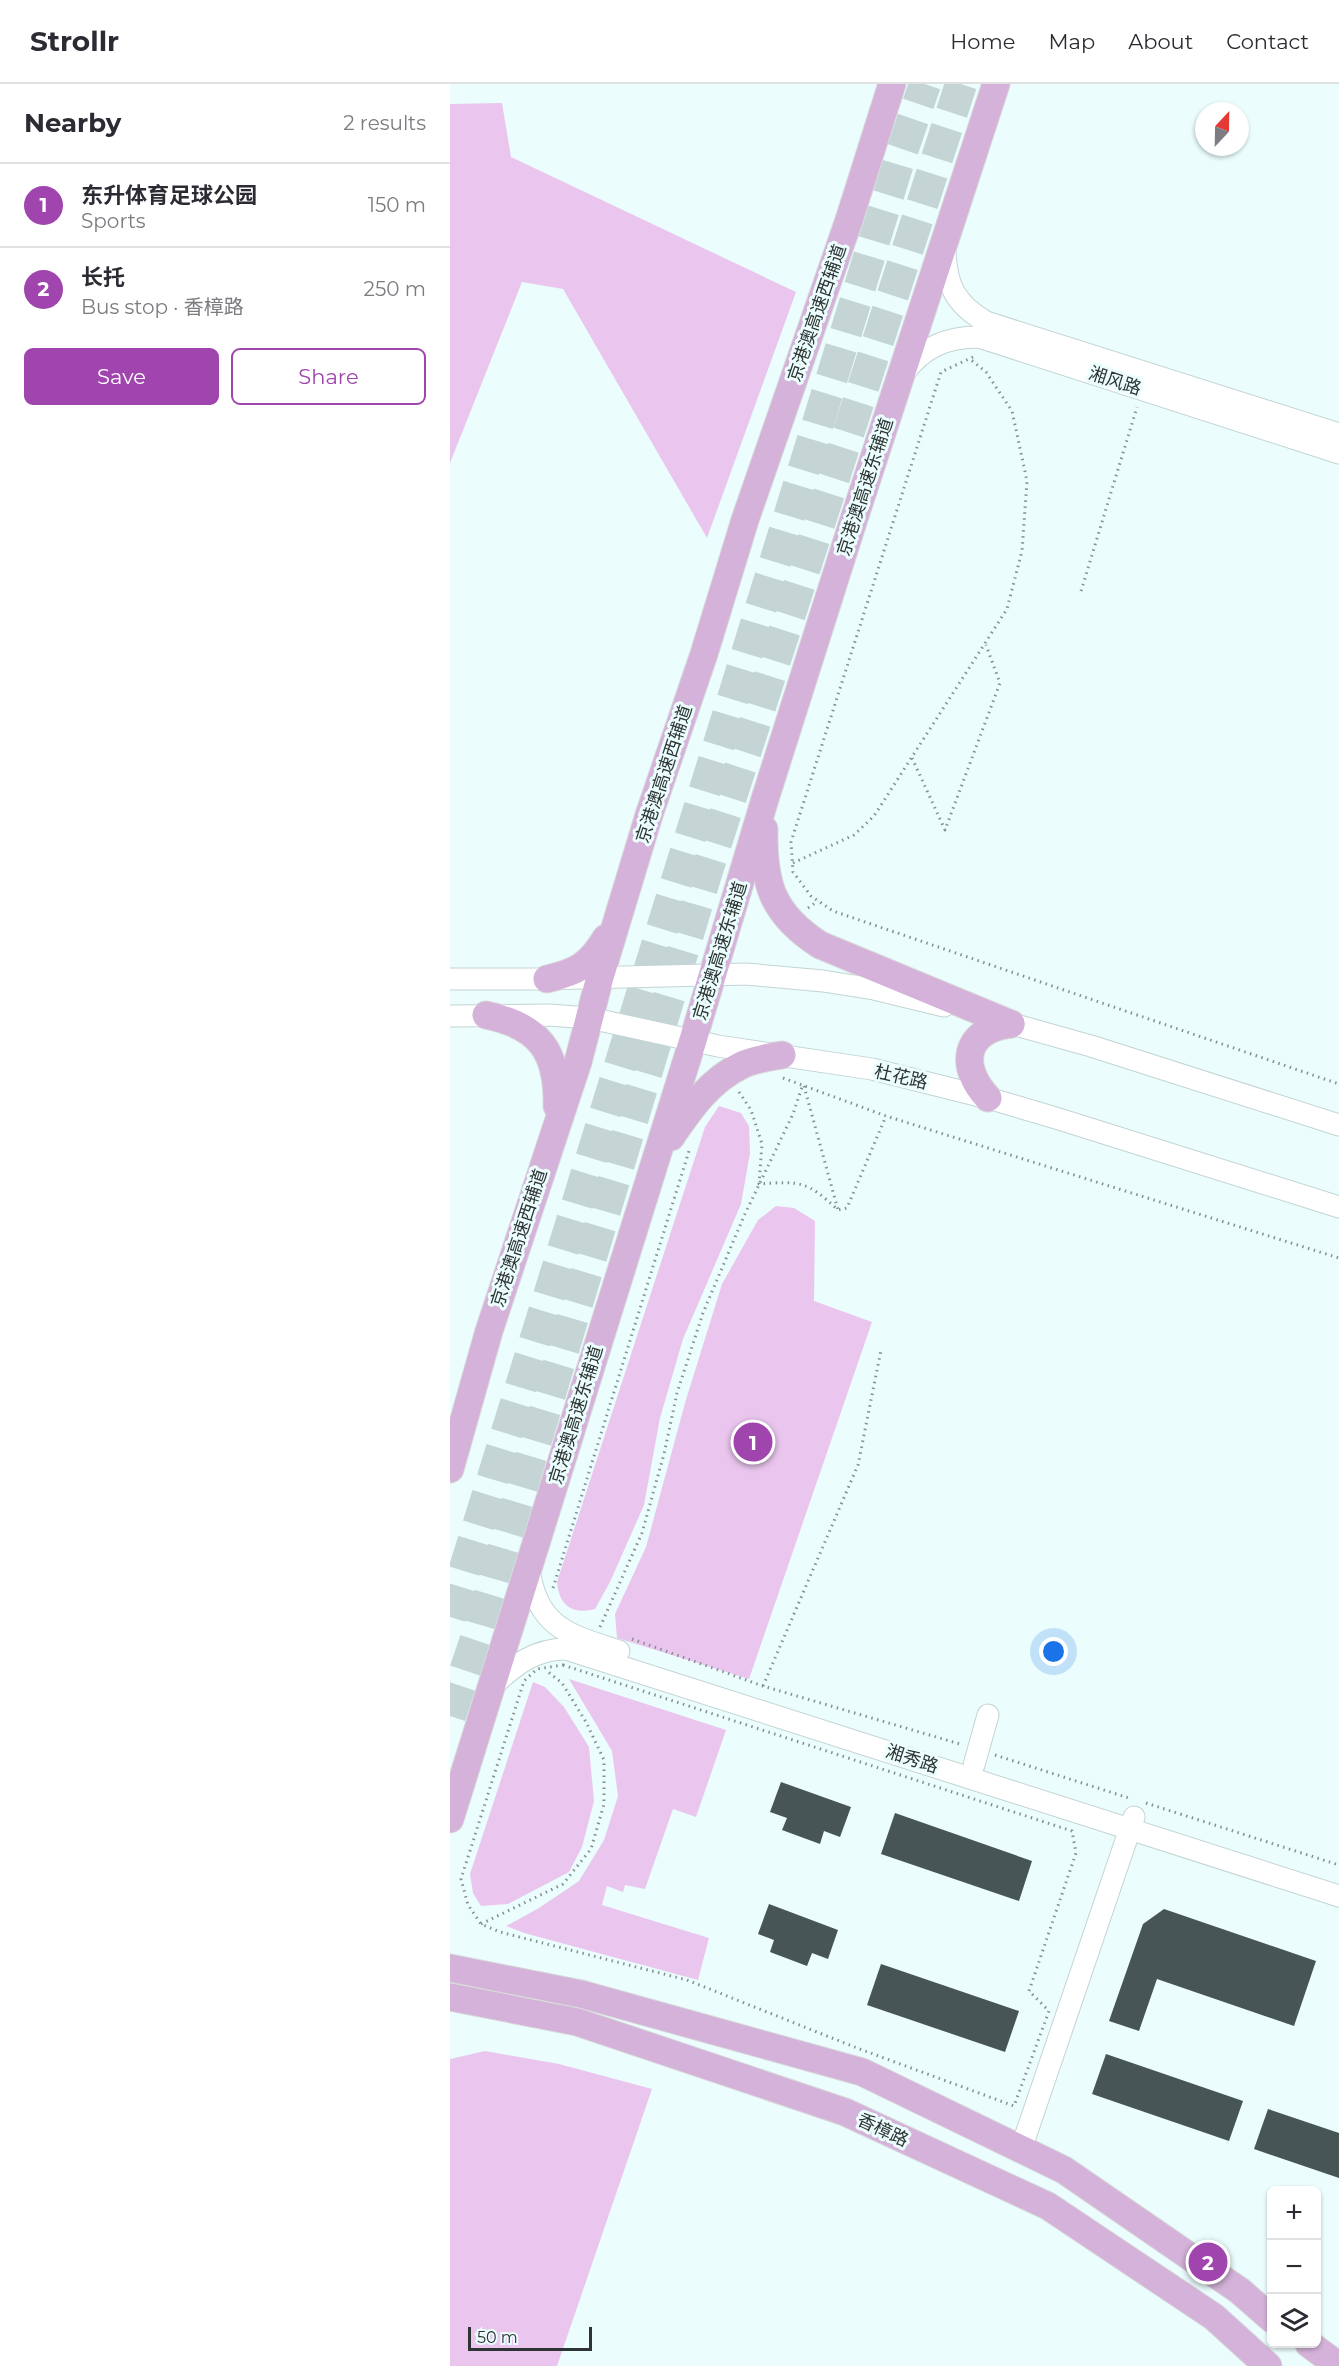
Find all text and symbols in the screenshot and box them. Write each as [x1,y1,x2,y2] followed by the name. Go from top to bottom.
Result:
[30,24,119,58] text: Strollr
[950,29,1015,54] text: Home
[1048,29,1095,54] text: Map
[1128,29,1193,54] text: About
[1226,29,1309,54] text: Contact
[1195,102,1249,156] north arrow
[24,107,121,139] text: Nearby
[343,111,426,135] text: 2 results
[81,182,257,209] text: 东升体育足球公园
[40,193,47,217] text: 1
[368,193,426,217] text: 150 m
[81,209,146,233] text: Sports
[783,241,851,385] street label: 京港澳高速西辅道
[81,264,125,291] text: 长托
[38,277,49,301] text: 2
[364,277,426,301] text: 250 m
[81,295,244,319] text: Bus stop · 香樟路
[24,348,219,405] button: Save
[231,348,426,405] button: Share
[1086,362,1144,400] street label: 湘风路
[832,415,898,559] street label: 京港澳高速东辅道
[631,702,697,846] street label: 京港澳高速西辅道
[688,879,752,1023] street label: 京港澳高速东辅道
[872,1060,930,1094] street label: 杜花路
[486,1166,552,1310] street label: 京港澳高速西辅道
[544,1343,608,1487] street label: 京港澳高速东辅道
[734,1420,772,1464] pin: 1
[1039,1637,1068,1666] your location
[883,1740,941,1778] street label: 湘秀路
[854,2109,912,2151] street label: 香樟路
[1267,2186,1321,2348] map controls
[1267,2186,1321,2240] button: +
[1188,2240,1227,2284] pin: 2
[1267,2240,1321,2294] button: −
[1267,2294,1321,2348] button: layers
[468,2324,592,2352] scale bar
[477,2328,518,2347] text: 50 m

